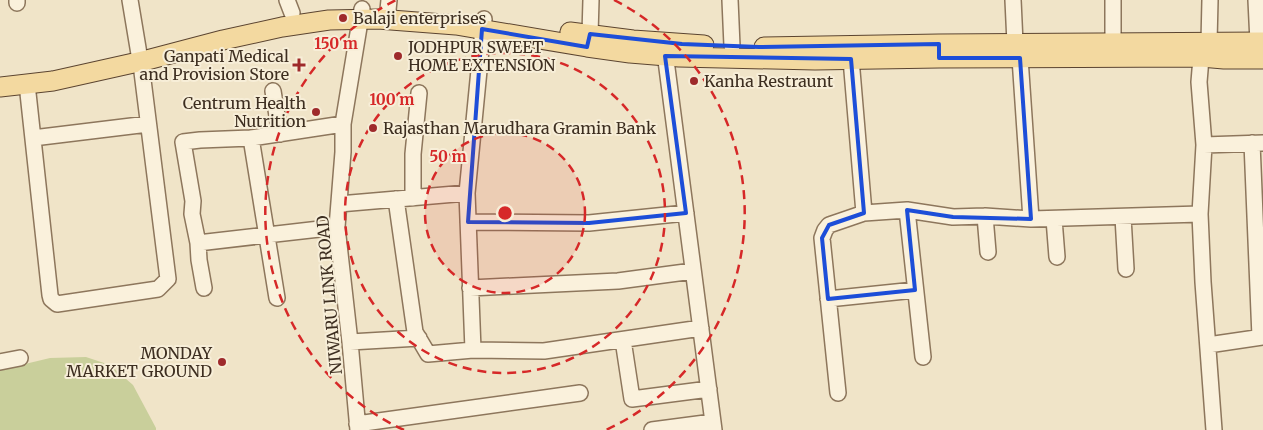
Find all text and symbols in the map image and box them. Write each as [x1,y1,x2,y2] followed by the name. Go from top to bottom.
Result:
[353,8,487,28] place label: Balaji enterprises
[337,12,349,24] marker: Balaji enterprises
[314,34,358,53] text: 150 m
[407,37,556,75] place label: JODHPUR SWEET HOME EXTENSION
[140,46,289,84] place label: Ganpati Medical and Provision Store
[392,50,404,62] marker: JODHPUR SWEET HOME EXTENSION
[293,59,305,71] marker: Ganpati Medical and Provision Store
[704,71,834,91] place label: Kanha Restraunt
[688,75,700,87] marker: Kanha Restraunt
[370,90,414,109] text: 100 m
[183,93,306,131] place label: Centrum Health Nutrition
[310,106,322,118] marker: Centrum Health Nutrition
[383,118,657,138] place label: Rajasthan Marudhara Gramin Bank
[367,122,379,134] marker: Rajasthan Marudhara Gramin Bank
[429,147,467,166] text: 50 m
[496,204,514,222] centre of rings
[312,215,346,375] street label: NIWARU LINK ROAD
[66,343,213,381] place label: MONDAY MARKET GROUND
[216,356,228,368] marker: MONDAY MARKET GROUND

